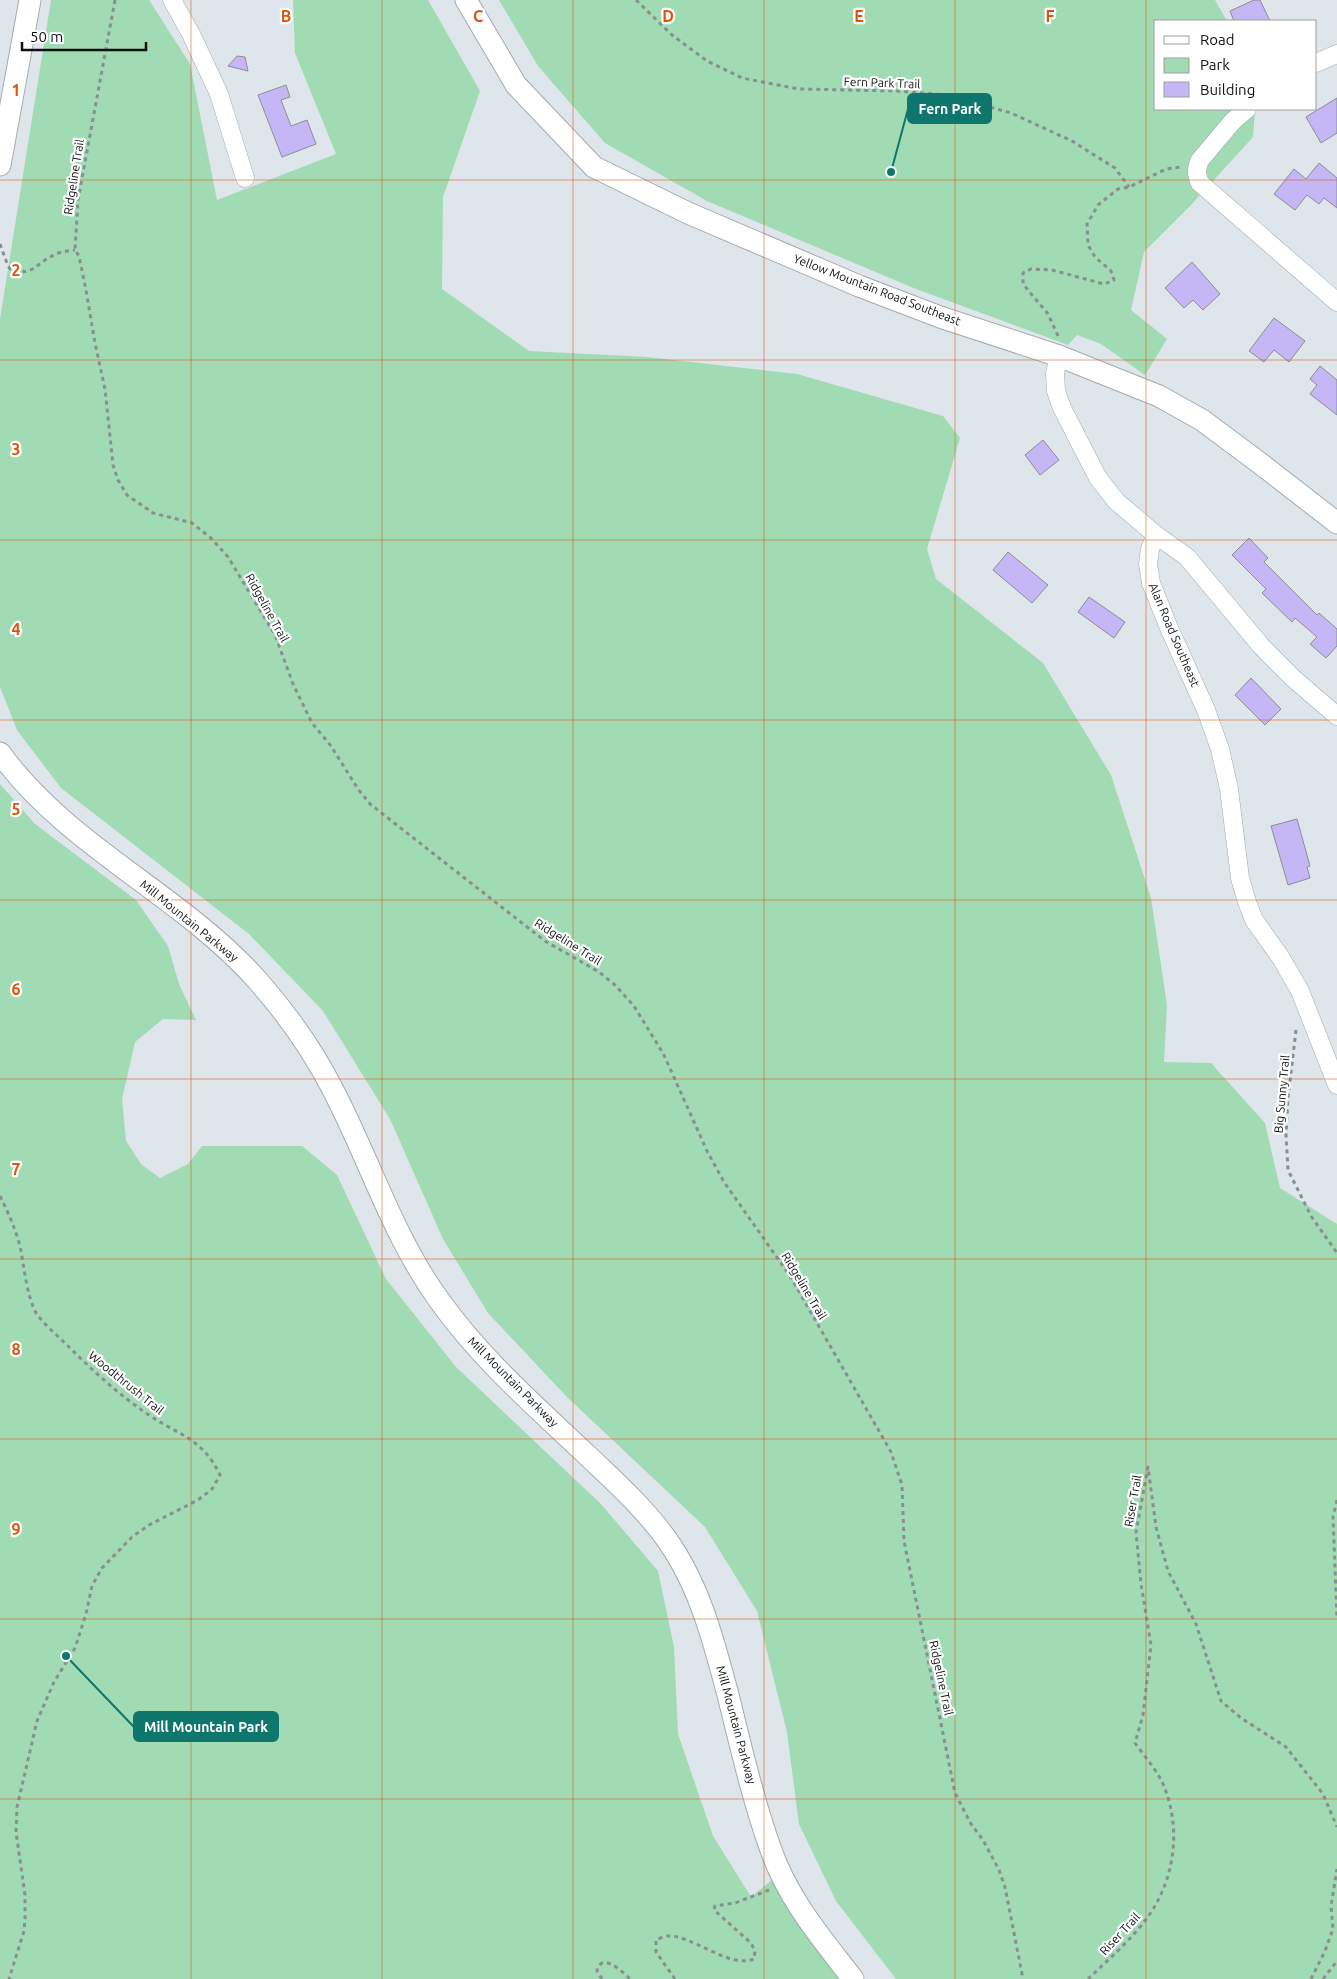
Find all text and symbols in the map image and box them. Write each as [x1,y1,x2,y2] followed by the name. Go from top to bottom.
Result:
[281,7,291,25] text: B
[473,7,483,25] text: C
[662,7,674,25] text: D
[854,7,864,25] text: E
[1046,7,1055,25] text: F
[22,20,146,52] scale bar
[1154,20,1317,110] legend
[30,28,63,45] text: 50 m
[1200,31,1235,48] text: Road
[1200,56,1230,73] text: Park
[843,75,921,90] street label: Fern Park Trail
[11,81,21,99] text: 1
[1200,81,1255,98] text: Building
[908,94,991,123] callout: Fern Park
[919,101,982,117] text: Fern Park
[61,138,86,216] street label: Ridgeline Trail
[792,252,963,328] street label: Yellow Mountain Road Southeast
[11,261,21,279] text: 2
[11,440,21,458] text: 3
[243,571,292,644] street label: Ridgeline Trail
[1147,581,1202,689] street label: Alan Road Southeast
[11,620,21,638] text: 4
[11,800,21,818] text: 5
[138,877,241,964] street label: Mill Mountain Parkway
[532,916,604,967] street label: Ridgeline Trail
[11,980,21,998] text: 6
[1272,1054,1291,1134] street label: Big Sunny Trail
[11,1160,21,1178] text: 7
[779,1250,830,1322] street label: Ridgeline Trail
[466,1334,561,1430] street label: Mill Mountain Parkway
[11,1340,21,1358] text: 8
[86,1348,166,1417] street label: Woodthrush Trail
[1122,1474,1143,1528] street label: Riser Trail
[11,1520,21,1538] text: 9
[927,1639,956,1717] street label: Ridgeline Trail
[714,1664,759,1786] street label: Mill Mountain Parkway
[134,1712,278,1741] callout: Mill Mountain Park
[144,1719,268,1735] text: Mill Mountain Park
[1097,1910,1142,1957] street label: Riser Trail

